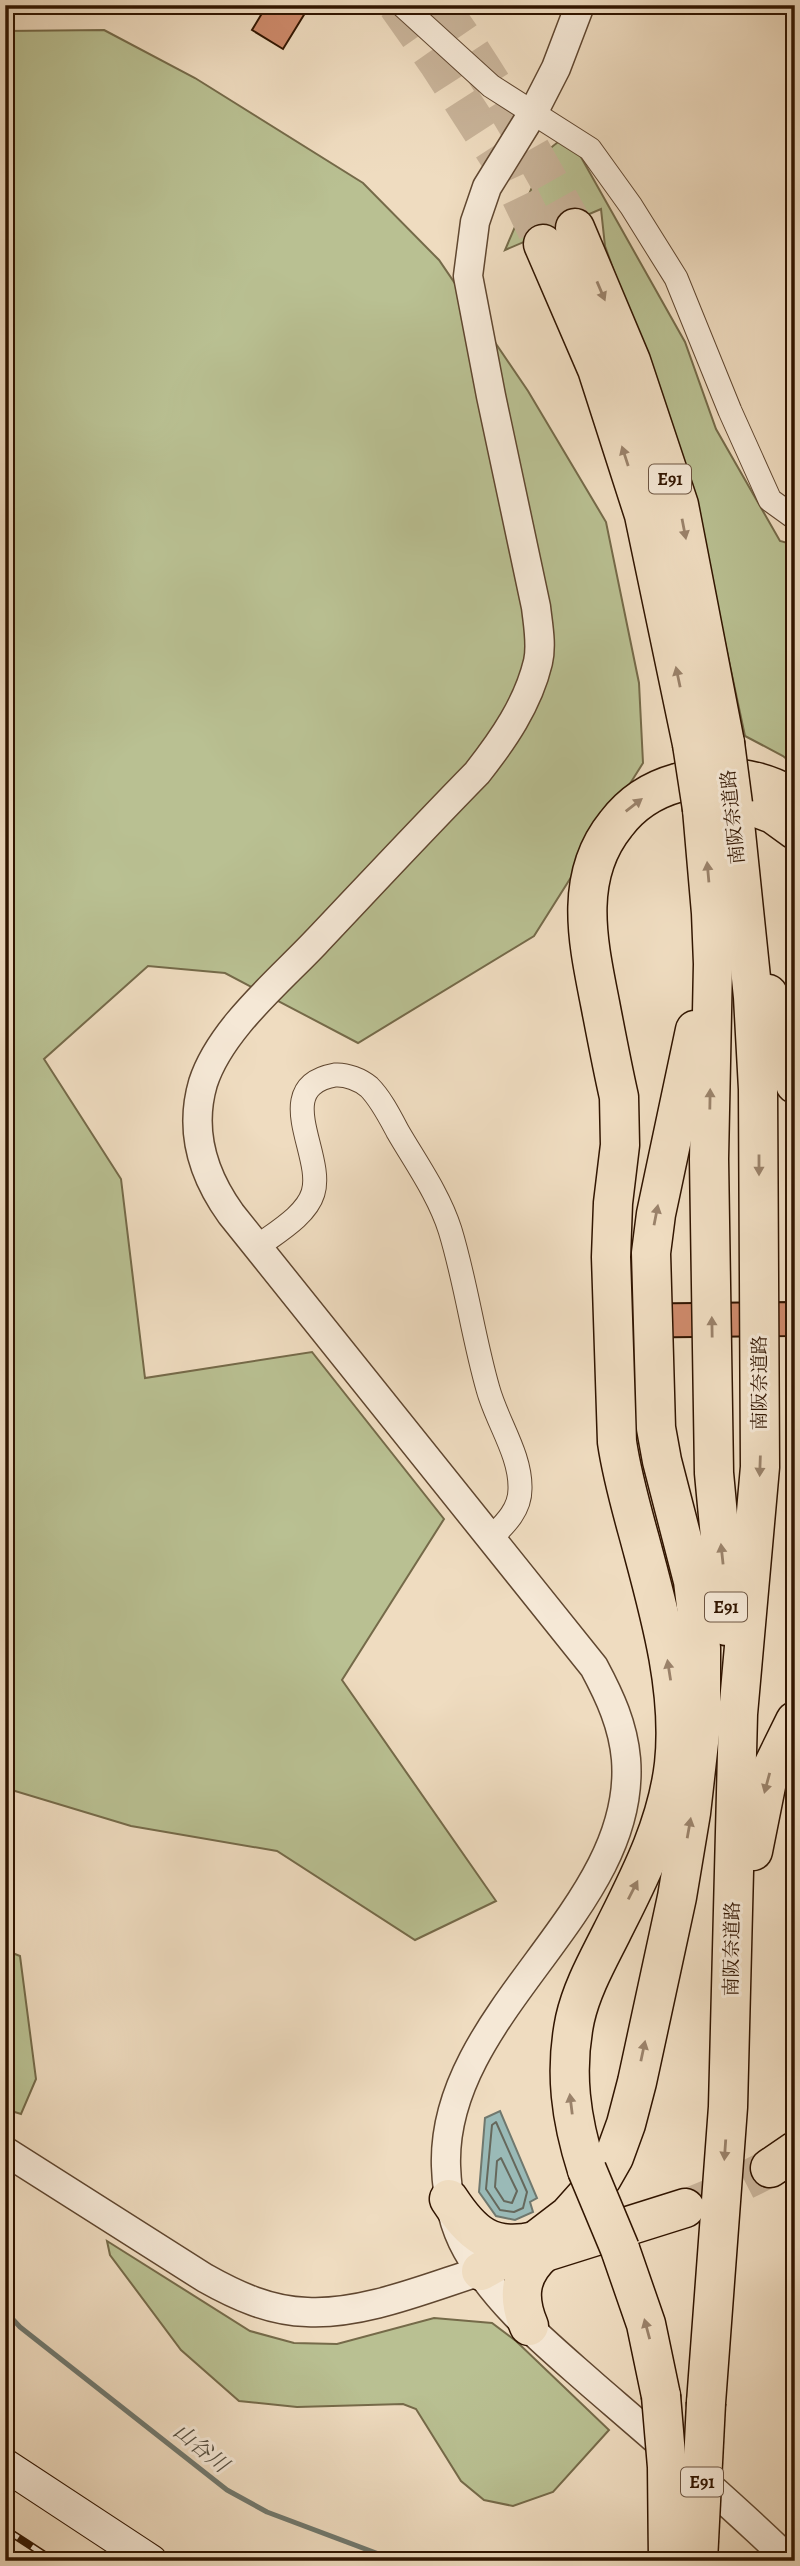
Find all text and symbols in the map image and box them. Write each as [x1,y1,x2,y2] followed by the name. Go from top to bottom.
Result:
[596,281,607,302] one-way arrow
[619,446,630,467] one-way arrow
[649,464,691,494] road number: E91
[678,518,689,540] one-way arrow
[673,666,684,688] one-way arrow
[715,768,751,866] street label: 南阪奈道路
[625,799,643,813] one-way arrow
[702,861,713,883] one-way arrow
[705,1088,716,1110] one-way arrow
[753,1155,765,1177] one-way arrow
[651,1204,662,1226] one-way arrow
[706,1315,717,1337] one-way arrow
[747,1335,773,1431] street label: 南阪奈道路
[754,1455,765,1477] one-way arrow
[716,1542,727,1564] one-way arrow
[705,1592,747,1622] road number: E91
[663,1659,674,1681] one-way arrow
[761,1772,772,1794] one-way arrow
[683,1817,694,1839] one-way arrow
[628,1880,639,1900] one-way arrow
[718,1901,746,1997] street label: 南阪奈道路
[638,2040,649,2062] one-way arrow
[565,2093,576,2115] one-way arrow
[719,2139,730,2161] one-way arrow
[641,2318,652,2340] one-way arrow
[168,2417,236,2480] water label: 山谷川
[681,2468,723,2496] road number: E91

